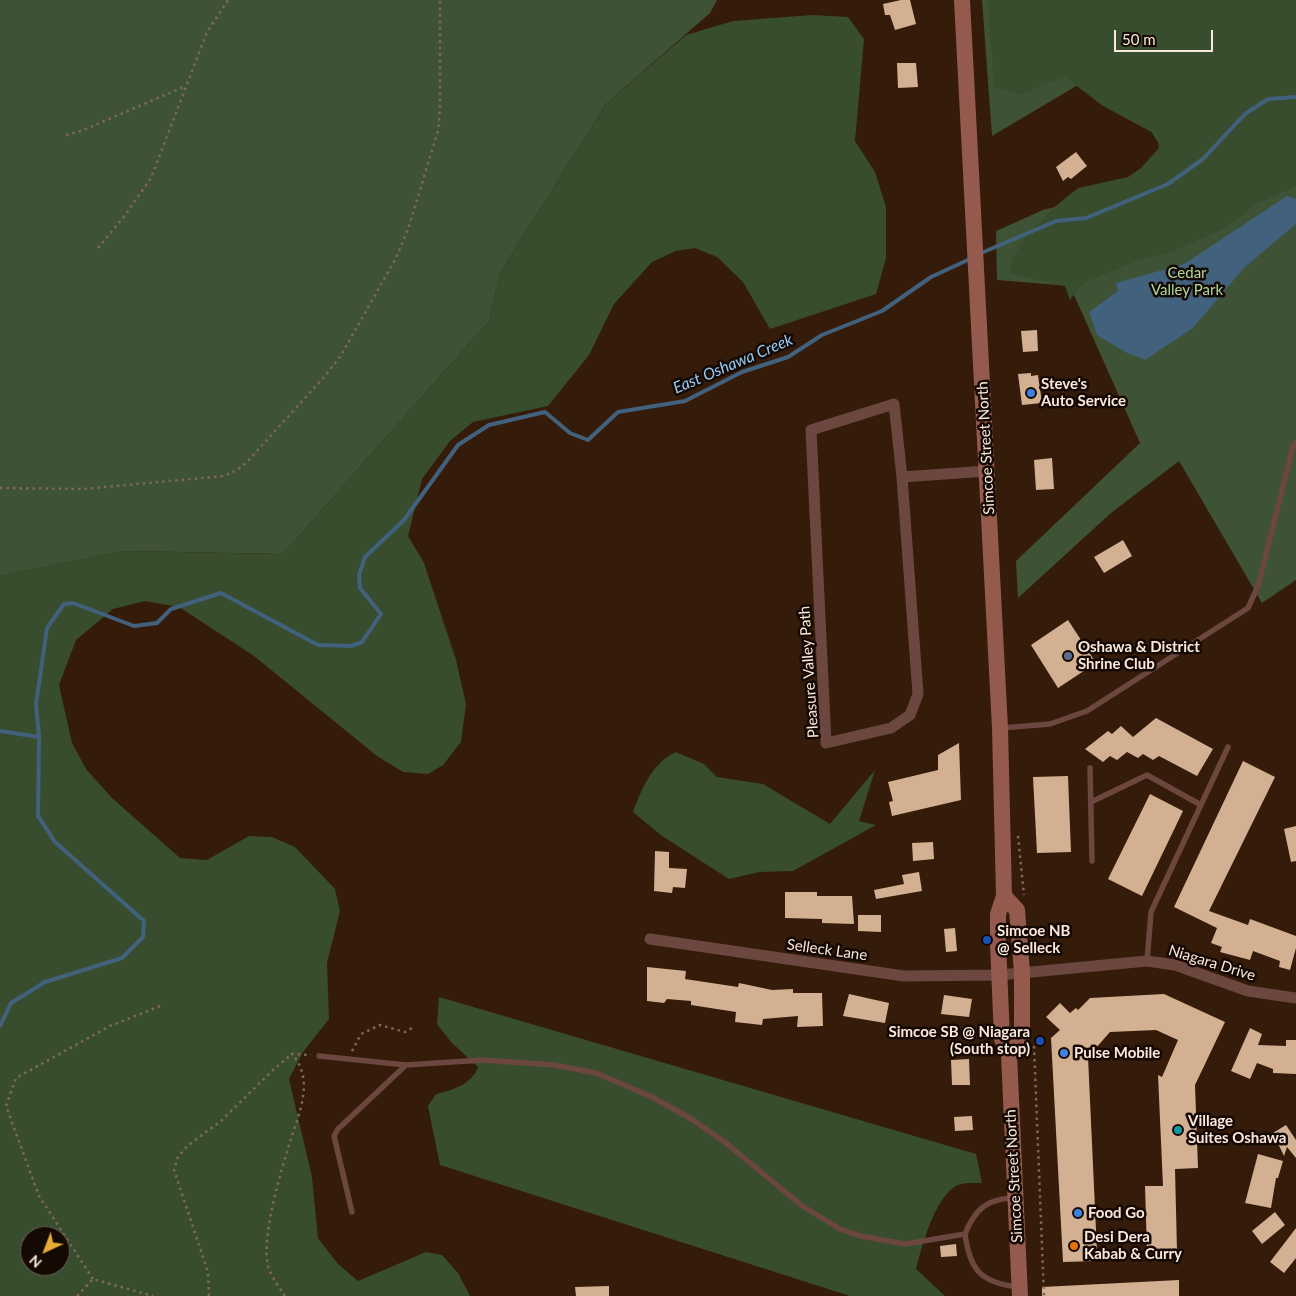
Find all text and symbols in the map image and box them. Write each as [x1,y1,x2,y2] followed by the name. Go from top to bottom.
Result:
[1116,20,1215,52] scale bar
[1122,30,1156,48] text: 50 m
[1151,264,1223,299] park label: Cedar Valley Park
[670,330,796,398] water label: East Oshawa Creek
[1041,375,1126,410] place label: Steve's Auto Service
[974,381,998,515] street label: Simcoe Street North
[1025,387,1037,399] marker: Steve's Auto Service
[795,605,823,739] street label: Pleasure Valley Path
[1078,638,1200,673] place label: Oshawa & District Shrine Club
[1062,650,1074,662] marker: Oshawa & District Shrine Club
[997,922,1070,957] place label: Simcoe NB @ Selleck
[981,934,993,946] marker: Simcoe NB @ Selleck
[786,935,868,965] street label: Selleck Lane
[1166,941,1258,985] street label: Niagara Drive
[888,1023,1030,1058] place label: Simcoe SB @ Niagara (South stop)
[1034,1035,1046,1047] marker: Simcoe SB @ Niagara (South stop)
[1074,1044,1160,1062] place label: Pulse Mobile
[1058,1047,1070,1059] marker: Pulse Mobile
[1002,1109,1026,1243] street label: Simcoe Street North
[1188,1112,1286,1147] place label: Village Suites Oshawa
[1172,1124,1184,1136] marker: Village Suites Oshawa
[1088,1204,1145,1222] place label: Food Go
[1072,1207,1084,1219] marker: Food Go
[20,1226,70,1276] north arrow
[1084,1228,1182,1263] place label: Desi Dera Kabab & Curry
[1068,1240,1080,1252] marker: Desi Dera Kabab & Curry
[25,1252,45,1272] text: N

